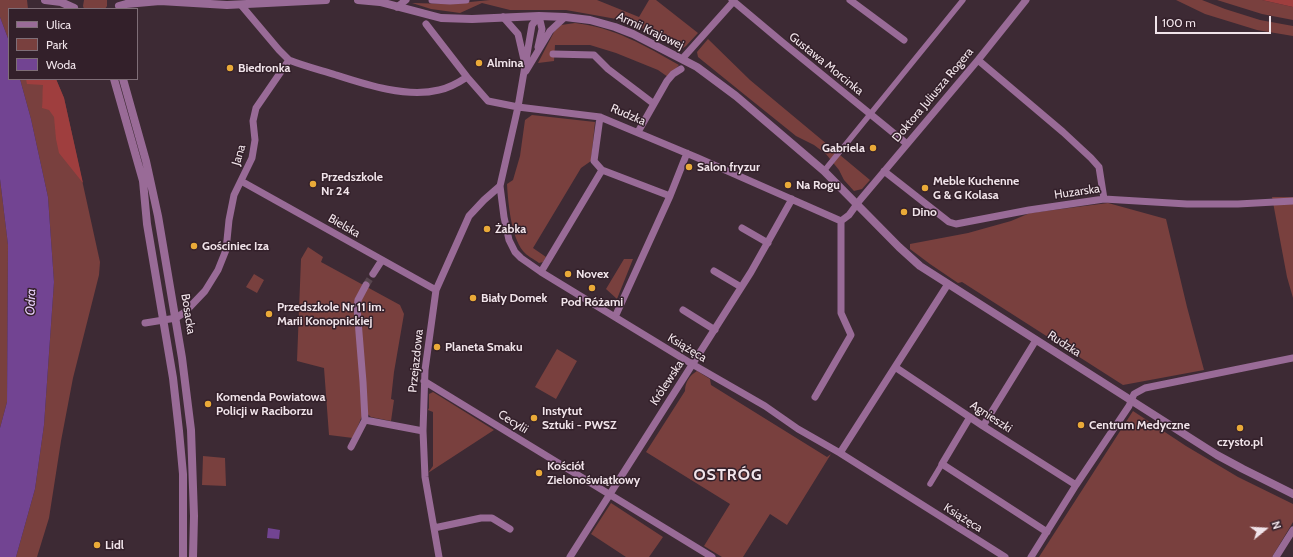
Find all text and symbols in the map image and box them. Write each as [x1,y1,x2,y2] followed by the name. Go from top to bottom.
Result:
[8,8,138,80] legend
[1157,8,1273,34] scale bar
[614,9,686,53] street label: Armii Krajowej
[1162,15,1196,30] text: 100 m
[46,17,71,32] text: Ulica
[786,30,866,98] street label: Gustawa Morcinka
[46,37,68,52] text: Park
[889,45,977,145] street label: Doktora Juliusza Rogera
[487,56,523,70] place label: Almina
[46,57,76,72] text: Woda
[474,58,484,68] marker: Almina
[238,61,290,75] place label: Biedronka
[225,63,235,73] marker: Biedronka
[608,101,648,129] street label: Rudzka
[822,141,865,155] place label: Gabriela
[229,143,249,167] street label: Jana
[868,143,878,153] marker: Gabriela
[697,160,760,174] place label: Salon fryzur
[684,162,694,172] marker: Salon fryzur
[321,170,383,198] place label: Przedszkole Nr 24
[933,174,1019,202] place label: Meble Kuchenne G & G Kolasa
[796,178,840,192] place label: Na Rogu
[308,179,318,189] marker: Przedszkole Nr 24
[783,180,793,190] marker: Na Rogu
[1053,182,1101,202] street label: Huzarska
[920,183,930,193] marker: Meble Kuchenne G & G Kolasa
[912,205,937,219] place label: Dino
[899,207,909,217] marker: Dino
[325,211,363,241] street label: Bielska
[495,222,526,236] place label: Żabka
[482,224,492,234] marker: Żabka
[202,239,269,253] place label: Gościniec Iza
[189,241,199,251] marker: Gościniec Iza
[576,267,609,281] place label: Novex
[563,269,573,279] marker: Novex
[587,283,597,293] marker: Pod Różami
[23,288,39,316] water label: Odra
[481,291,547,305] place label: Biały Domek
[178,293,198,335] street label: Bosacka
[468,293,478,303] marker: Biały Domek
[561,295,623,309] place label: Pod Różami
[277,300,384,328] place label: Przedszkole Nr 11 im. Marii Konopnickiej
[264,309,274,319] marker: Przedszkole Nr 11 im. Marii Konopnickiej
[1045,328,1083,360] street label: Rudzka
[406,329,426,393] street label: Przejazdowa
[665,331,709,365] street label: Książęca
[445,340,523,354] place label: Planeta Smaku
[432,342,442,352] marker: Planeta Smaku
[647,358,687,408] street label: Królewska
[216,390,325,418] place label: Komenda Powiatowa Policji w Raciborzu
[967,398,1015,436] street label: Agnieszki
[203,399,213,409] marker: Komenda Powiatowa Policji w Raciborzu
[542,404,617,432] place label: Instytut Sztuki - PWSZ
[495,407,531,437] street label: Cecylii
[529,413,539,423] marker: Instytut Sztuki - PWSZ
[1089,418,1190,432] place label: Centrum Medyczne
[1076,420,1086,430] marker: Centrum Medyczne
[1235,423,1245,433] marker: czysto.pl
[1217,435,1263,449] place label: czysto.pl
[547,459,640,487] place label: Kościół Zielonoświątkowy
[693,465,763,485] district label: OSTRÓG
[534,468,544,478] marker: Kościół Zielonoświątkowy
[941,500,985,536] street label: Książęca
[1245,509,1285,549] north arrow
[1269,519,1284,531] text: N
[105,538,124,552] place label: Lidl
[92,540,102,550] marker: Lidl

